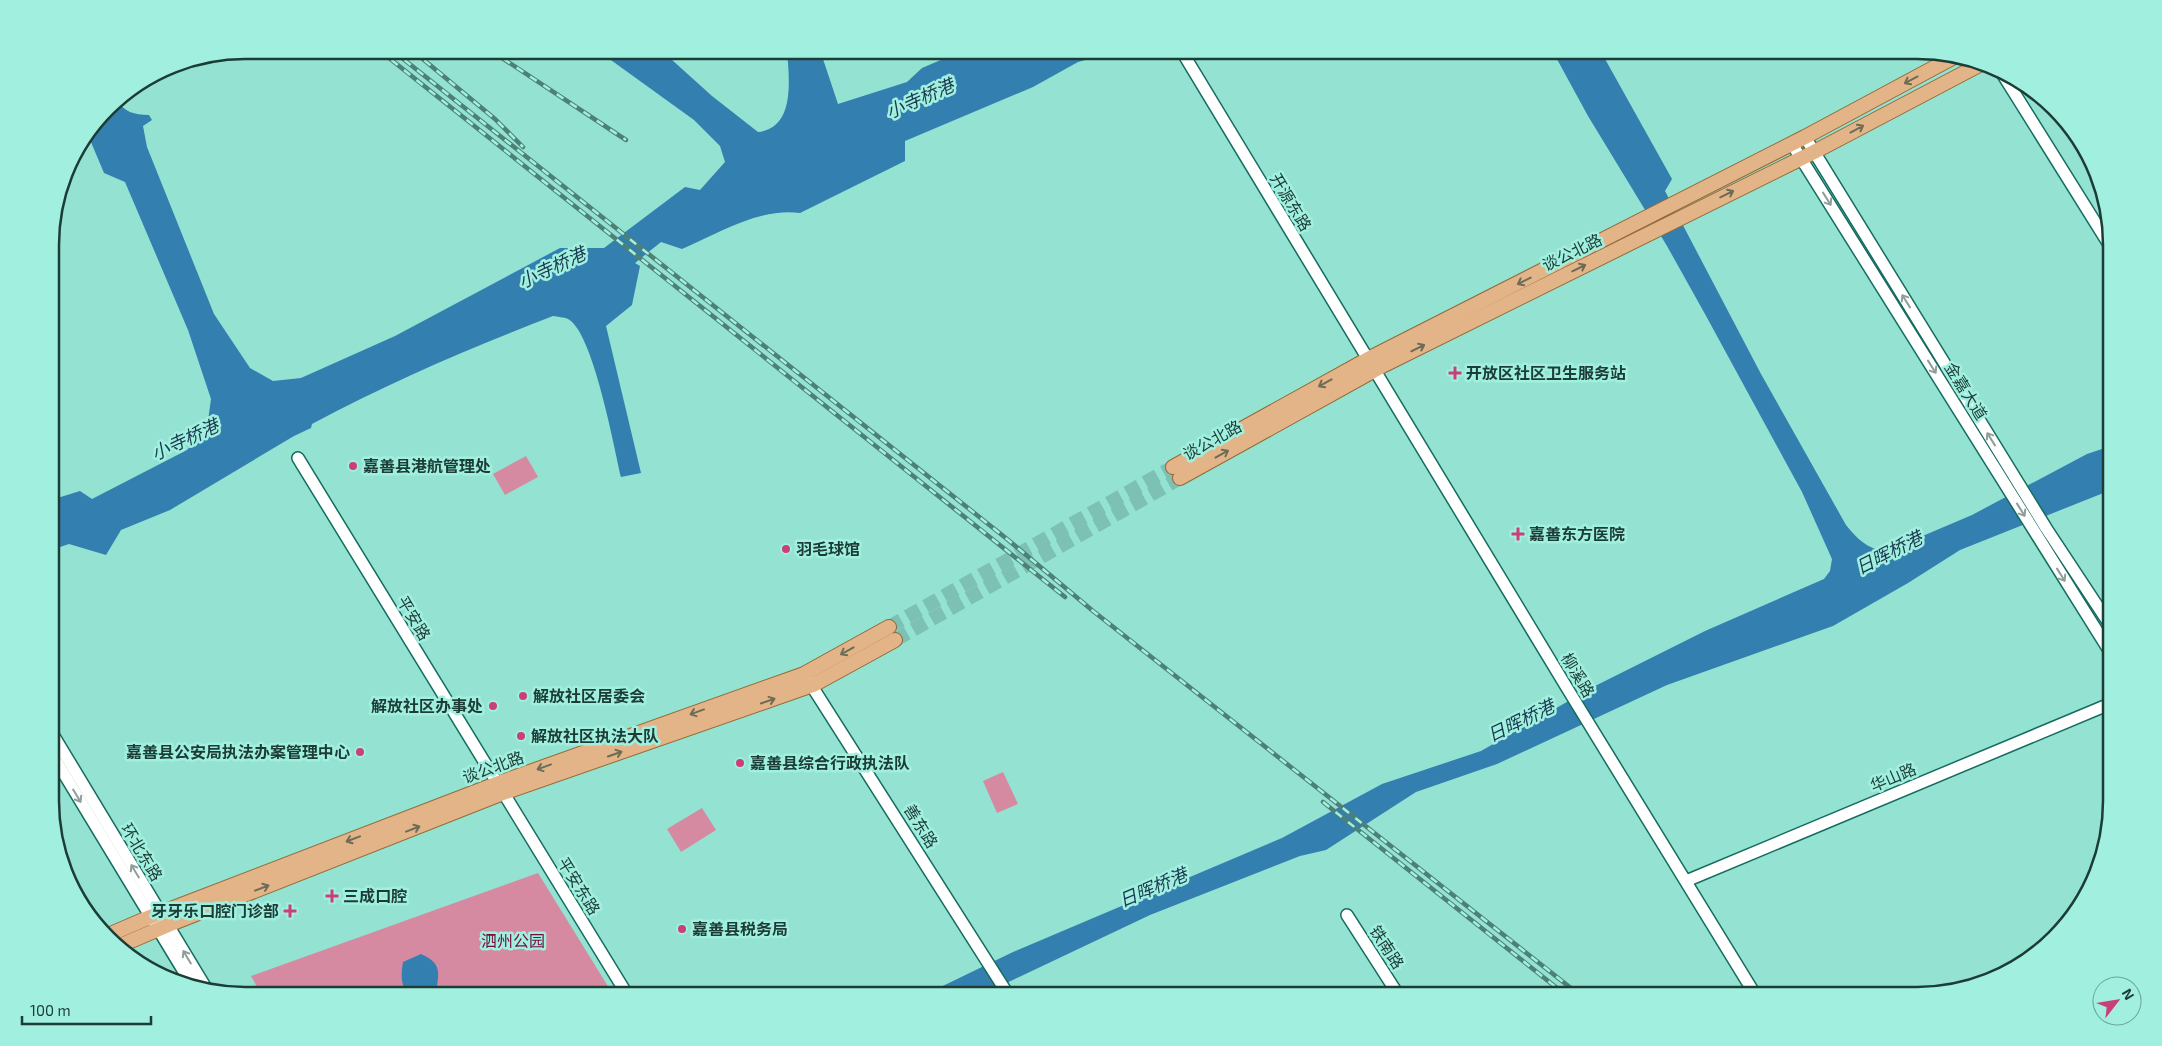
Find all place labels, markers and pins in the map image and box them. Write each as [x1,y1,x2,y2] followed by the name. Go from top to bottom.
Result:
[1466,363,1626,382] place label: 开放区社区卫生服务站
[1448,366,1462,380] marker: 开放区社区卫生服务站
[363,456,491,475] place label: 嘉善县港航管理处
[347,460,359,472] marker: 嘉善县港航管理处
[1529,524,1625,543] place label: 嘉善东方医院
[1511,527,1525,541] marker: 嘉善东方医院
[796,539,860,558] place label: 羽毛球馆
[780,543,792,555] marker: 羽毛球馆
[533,686,645,705] place label: 解放社区居委会
[517,690,529,702] marker: 解放社区居委会
[371,696,483,715] place label: 解放社区办事处
[487,700,499,712] marker: 解放社区办事处
[531,726,659,745] place label: 解放社区执法大队
[515,730,527,742] marker: 解放社区执法大队
[126,742,350,761] place label: 嘉善县公安局执法办案管理中心
[354,746,366,758] marker: 嘉善县公安局执法办案管理中心
[750,753,910,772] place label: 嘉善县综合行政执法队
[734,757,746,769] marker: 嘉善县综合行政执法队
[343,886,407,905] place label: 三成口腔
[325,889,339,903] marker: 三成口腔
[151,901,279,920] place label: 牙牙乐口腔门诊部
[283,904,297,918] marker: 牙牙乐口腔门诊部
[692,919,788,938] place label: 嘉善县税务局
[676,923,688,935] marker: 嘉善县税务局

